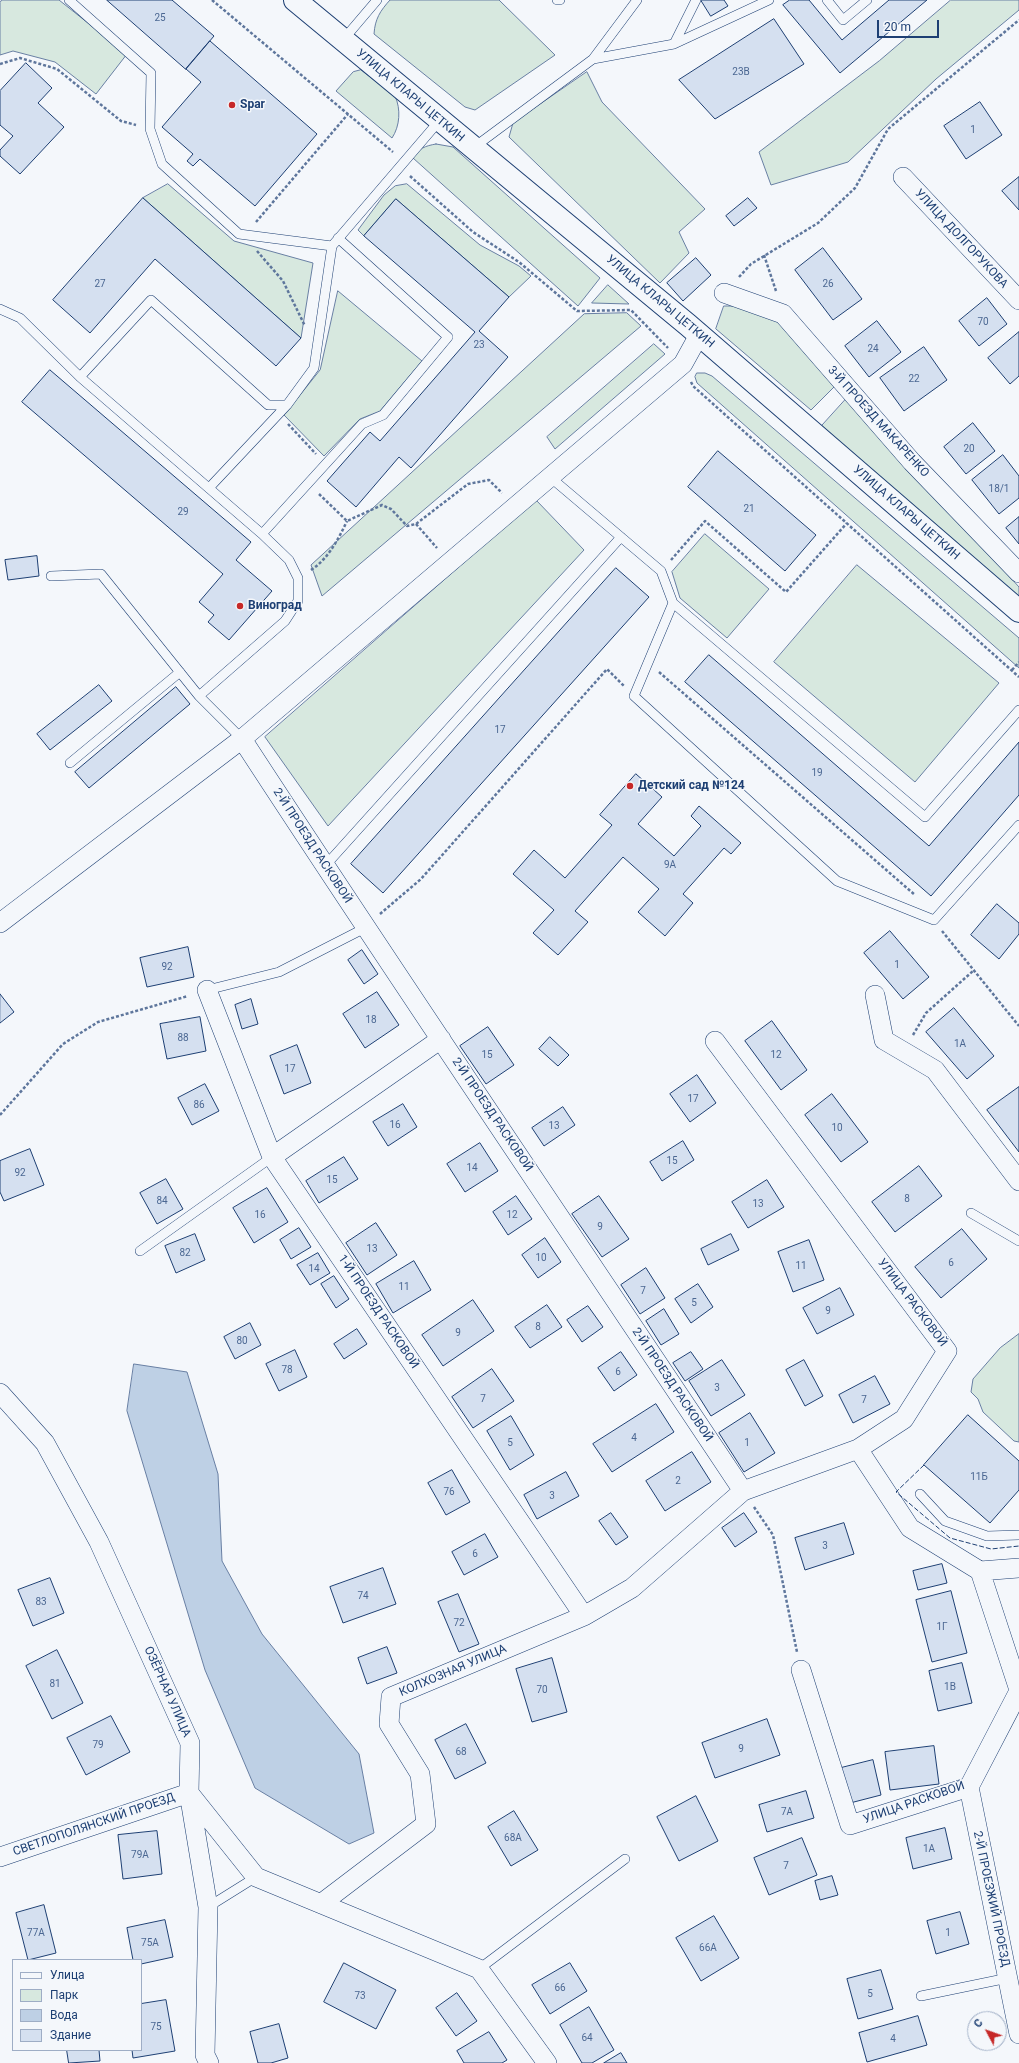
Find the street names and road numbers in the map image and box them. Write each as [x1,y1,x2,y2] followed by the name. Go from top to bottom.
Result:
[353,47,467,145] street label: УЛИЦА КЛАРЫ ЦЕТКИН
[911,186,1011,292] street label: УЛИЦА ДОЛГОРУКОВА
[603,253,717,351] street label: УЛИЦА КЛАРЫ ЦЕТКИН
[824,363,932,481] street label: 3-Й ПРОЕЗД МАКАРЕНКО
[850,463,962,563] street label: УЛИЦА КЛАРЫ ЦЕТКИН
[269,786,355,906] street label: 2-Й ПРОЕЗД РАСКОВОЙ
[448,1055,536,1175] street label: 2-Й ПРОЕЗД РАСКОВОЙ
[334,1252,422,1372] street label: 1-Й ПРОЕЗД РАСКОВОЙ
[874,1256,950,1350] street label: УЛИЦА РАСКОВОЙ
[628,1325,716,1445] street label: 2-Й ПРОЕЗД РАСКОВОЙ
[397,1642,509,1700] street label: КОЛХОЗНАЯ УЛИЦА
[141,1644,193,1740] street label: ОЗЁРНАЯ УЛИЦА
[861,1779,967,1827] street label: УЛИЦА РАСКОВОЙ
[11,1790,177,1860] street label: СВЕТЛОПОЛЯНСКИЙ ПРОЕЗД
[970,1830,1012,1968] street label: 2-Й ПРОЕЗЖИЙ ПРОЕЗД

